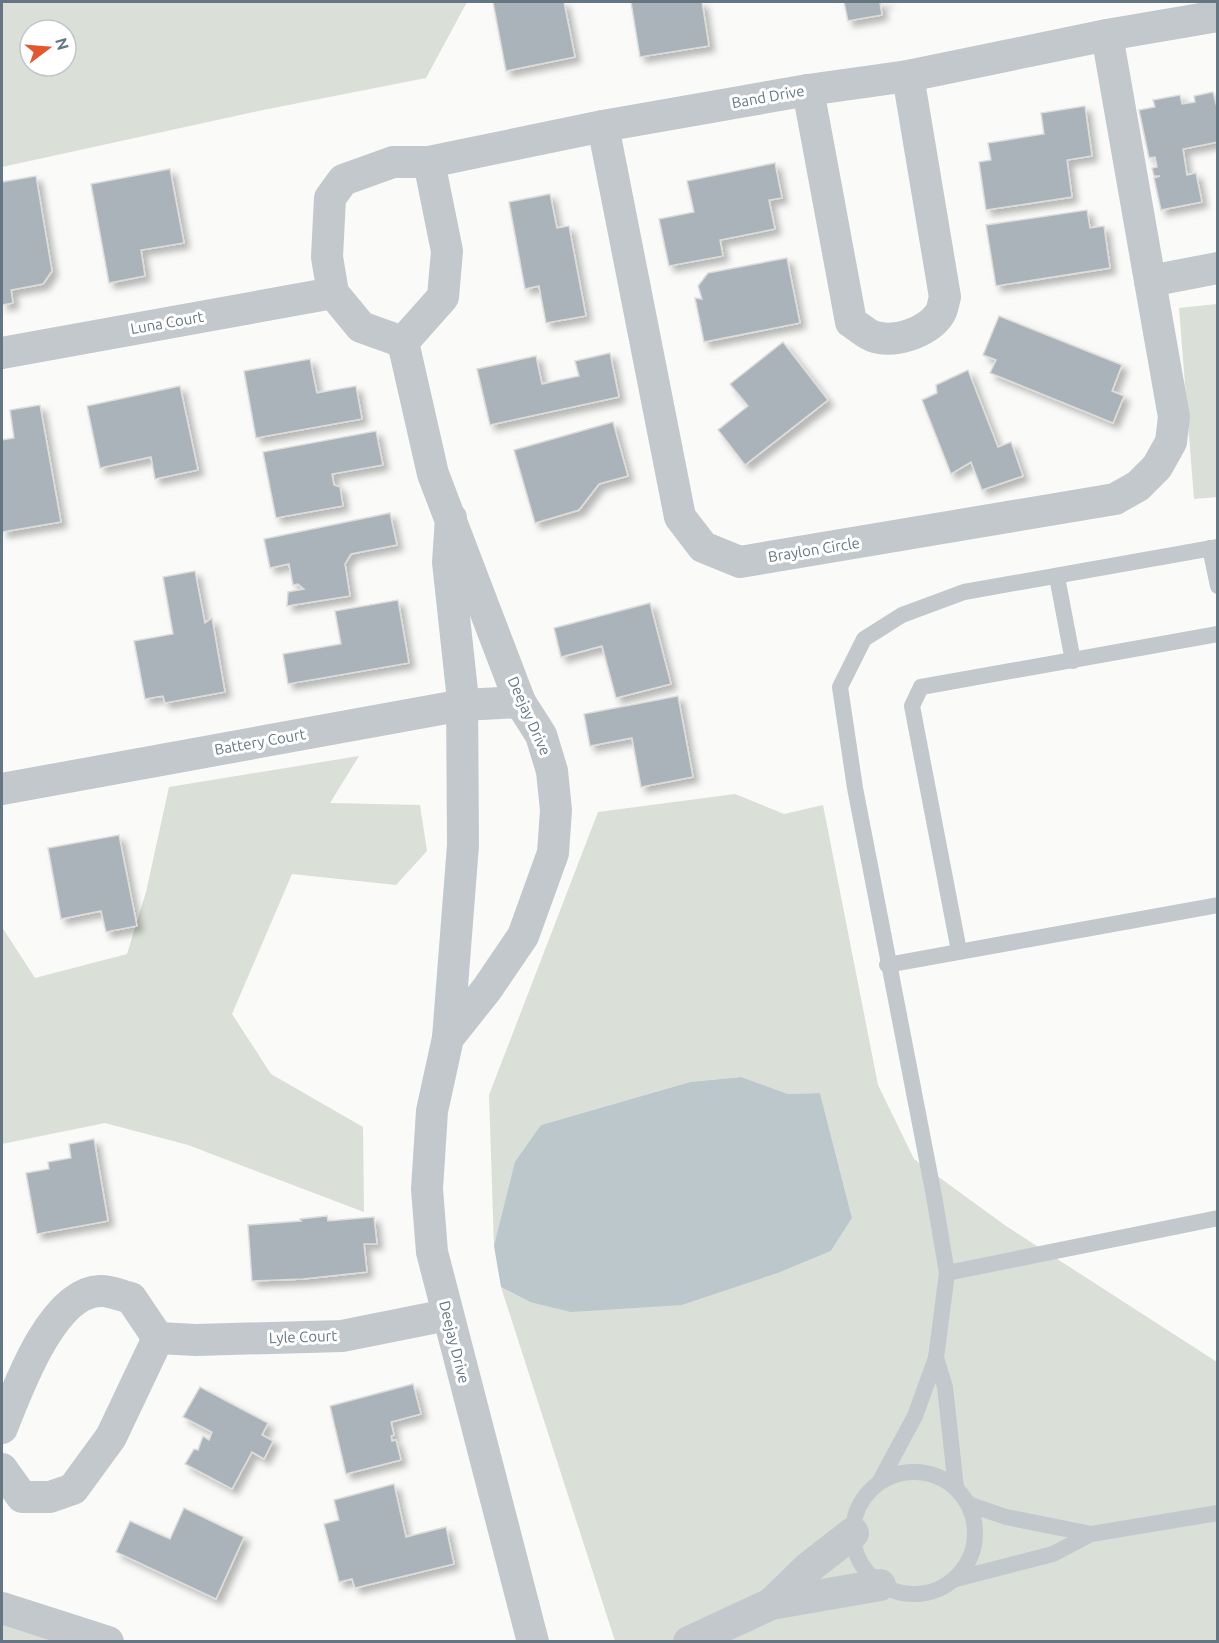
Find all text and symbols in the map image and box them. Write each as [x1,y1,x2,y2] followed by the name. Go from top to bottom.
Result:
[18,18,78,78] north arrow
[52,36,73,52] text: N
[730,82,806,111] street label: Band Drive
[129,308,205,337] street label: Luna Court
[767,534,861,565] street label: Braylon Circle
[504,674,554,758] street label: Deejay Drive
[213,725,307,758] street label: Battery Court
[436,1299,473,1385] street label: Deejay Drive
[268,1327,338,1346] street label: Lyle Court

